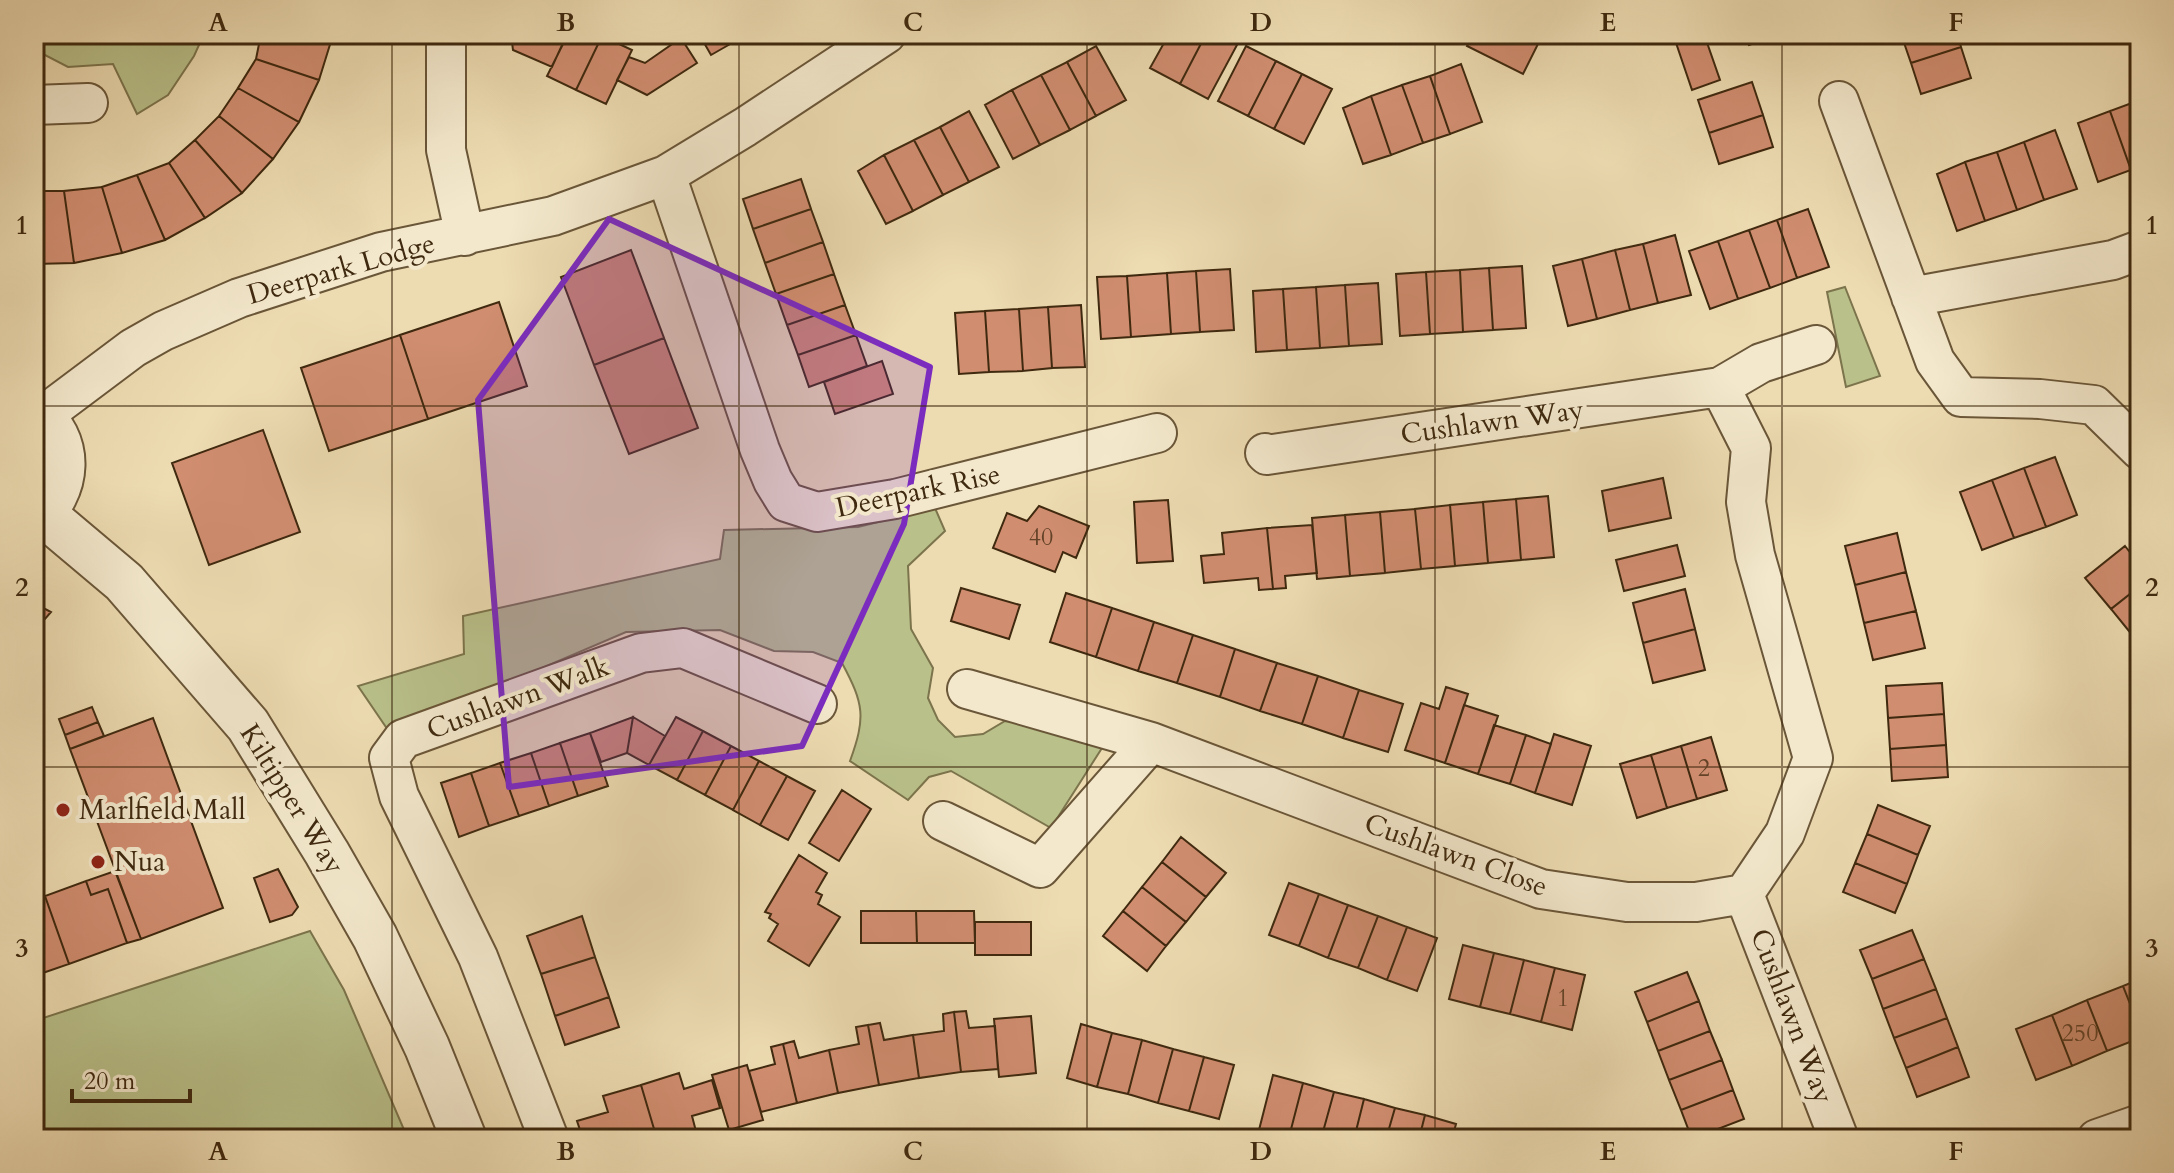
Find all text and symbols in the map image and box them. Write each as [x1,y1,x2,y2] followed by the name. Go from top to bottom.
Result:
[208,5,228,40] text: A
[557,5,575,40] text: B
[903,5,923,40] text: C
[1250,5,1272,40] text: D
[1600,5,1616,40] text: E
[1948,5,1964,40] text: F
[15,208,29,243] text: 1
[2145,208,2159,243] text: 1
[243,224,439,314] street label: Deerpark Lodge
[1398,390,1586,454] street label: Cushlawn Way
[832,455,1004,527] street label: Deerpark Rise
[1029,521,1053,554] house number: 40
[15,570,29,605] text: 2
[2145,570,2159,605] text: 2
[421,647,615,749] street label: Cushlawn Walk
[231,717,353,882] street label: Kiltipper Way
[1698,752,1710,785] house number: 2
[79,791,246,829] place label: Marlfield Mall
[54,801,72,819] marker: Marlfield Mall
[1359,804,1553,906] street label: Cushlawn Close
[114,843,165,881] place label: Nua
[89,853,107,871] marker: Nua
[1741,923,1843,1109] street label: Cushlawn Way
[15,931,29,966] text: 3
[2145,931,2159,966] text: 3
[1557,982,1569,1015] house number: 1
[2062,1017,2098,1050] house number: 250
[72,1053,190,1103] scale bar
[84,1065,136,1098] text: 20 m
[208,1134,228,1169] text: A
[557,1134,575,1169] text: B
[903,1134,923,1169] text: C
[1250,1134,1272,1169] text: D
[1600,1134,1616,1169] text: E
[1948,1134,1964,1169] text: F

